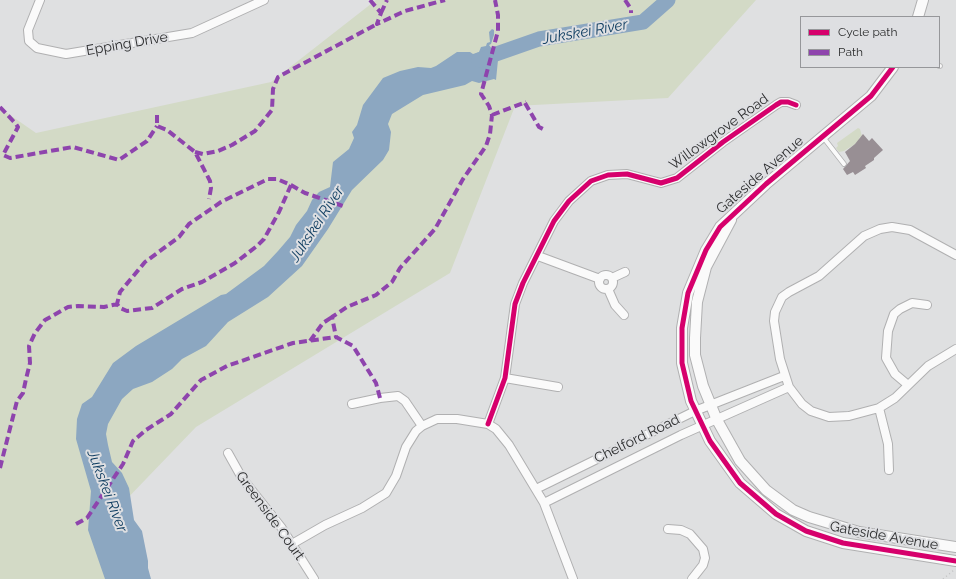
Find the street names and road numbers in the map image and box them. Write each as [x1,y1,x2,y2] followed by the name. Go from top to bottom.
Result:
[85,29,169,59] street label: Epping Drive
[666,90,772,174] street label: Willowgrove Road
[713,133,807,217] street label: Gateside Avenue
[591,411,683,467] street label: Chelford Road
[232,468,308,564] street label: Greenside Court
[828,518,940,554] street label: Gateside Avenue

